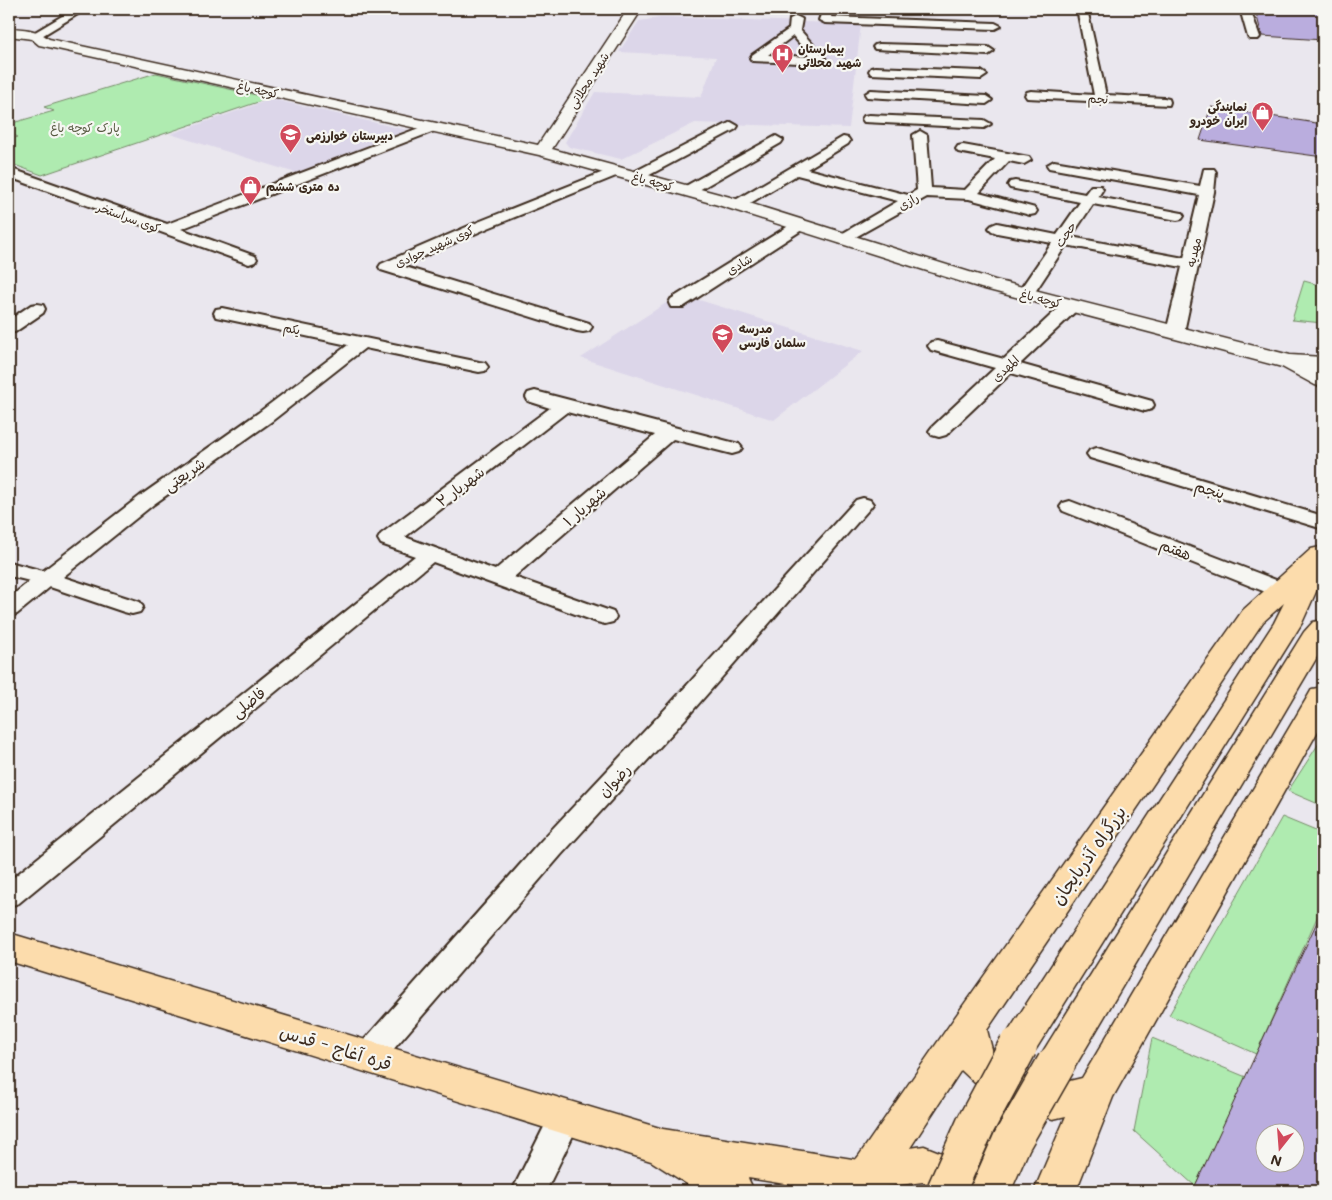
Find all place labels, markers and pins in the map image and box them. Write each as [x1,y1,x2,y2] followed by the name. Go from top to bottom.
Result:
[798,40,861,71] place label: بیمارستان شهید محلاتی
[770,43,794,74] hospital icon: بیمارستان شهید محلاتی
[1189,98,1247,129] place label: نمایندگی ایران خودرو
[1251,101,1275,132] shop icon: نمایندگی ایران خودرو
[278,123,302,154] school or university icon: دبیرستان خوارزمی
[306,127,394,144] place label: دبیرستان خوارزمی
[238,174,262,205] shop icon: ده متری ششم
[266,178,340,196] place label: ده متری ششم
[739,320,806,351] place label: مدرسه سلمان فارسی
[711,323,735,354] school or university icon: مدرسه سلمان فارسی

